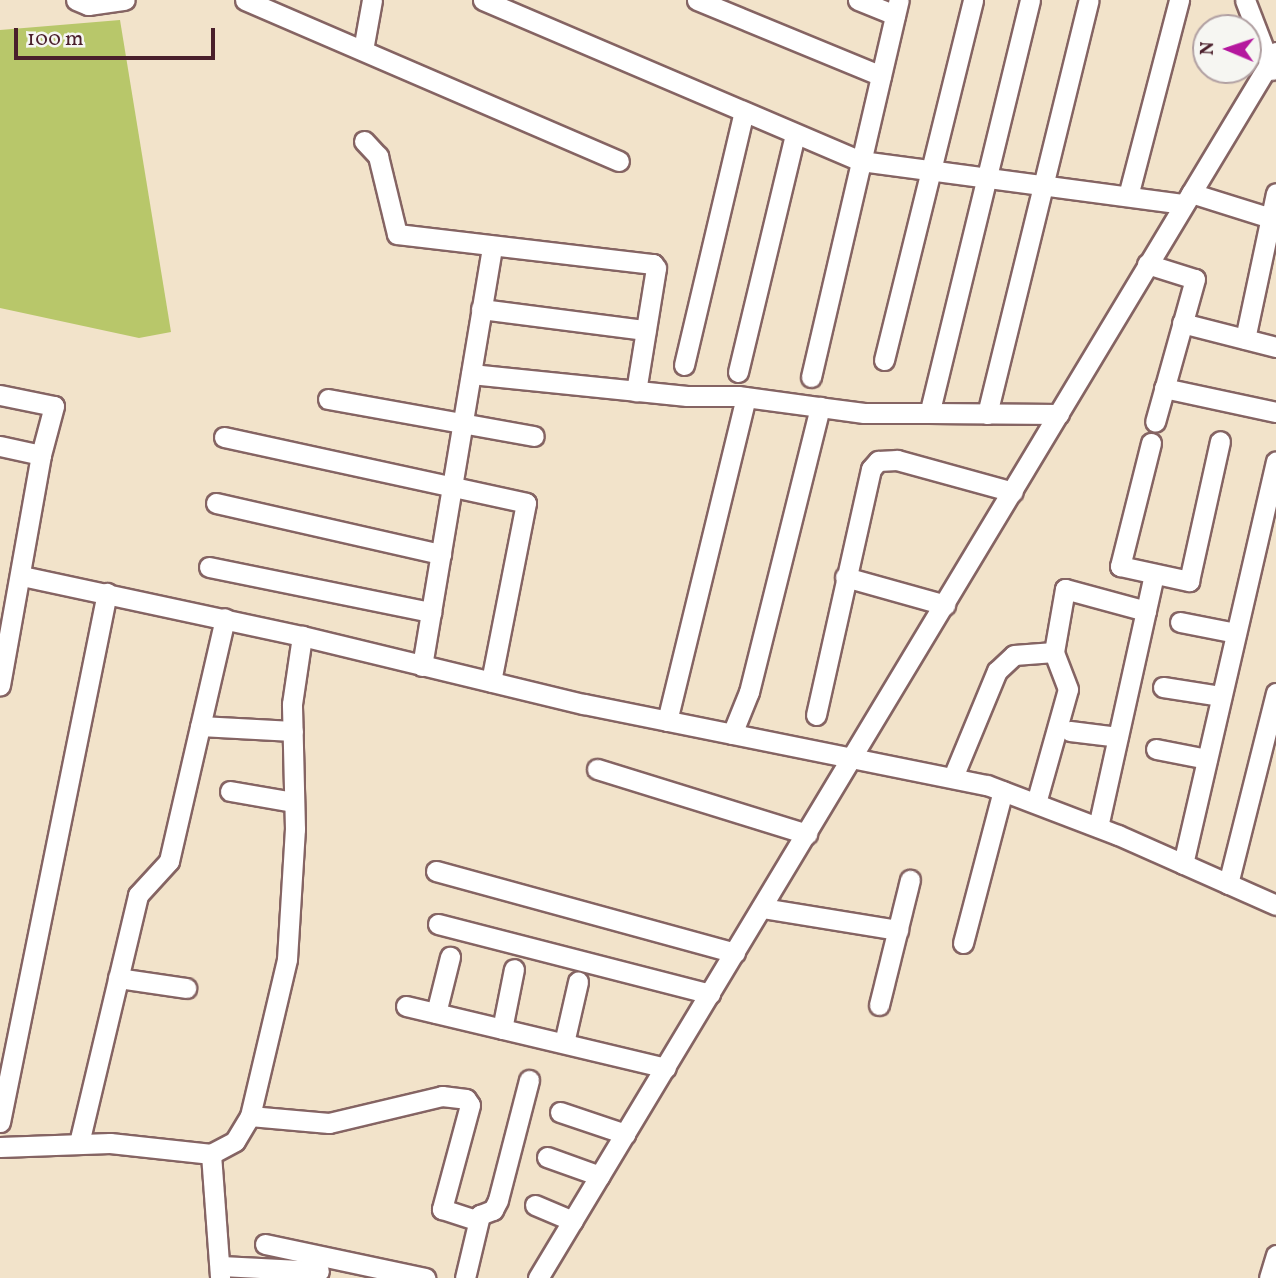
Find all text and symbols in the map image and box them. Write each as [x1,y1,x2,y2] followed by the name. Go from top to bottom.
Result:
[18,14,219,58] scale bar
[1192,14,1262,84] north arrow
[27,25,84,54] text: 100 m
[1195,41,1221,56] text: N

